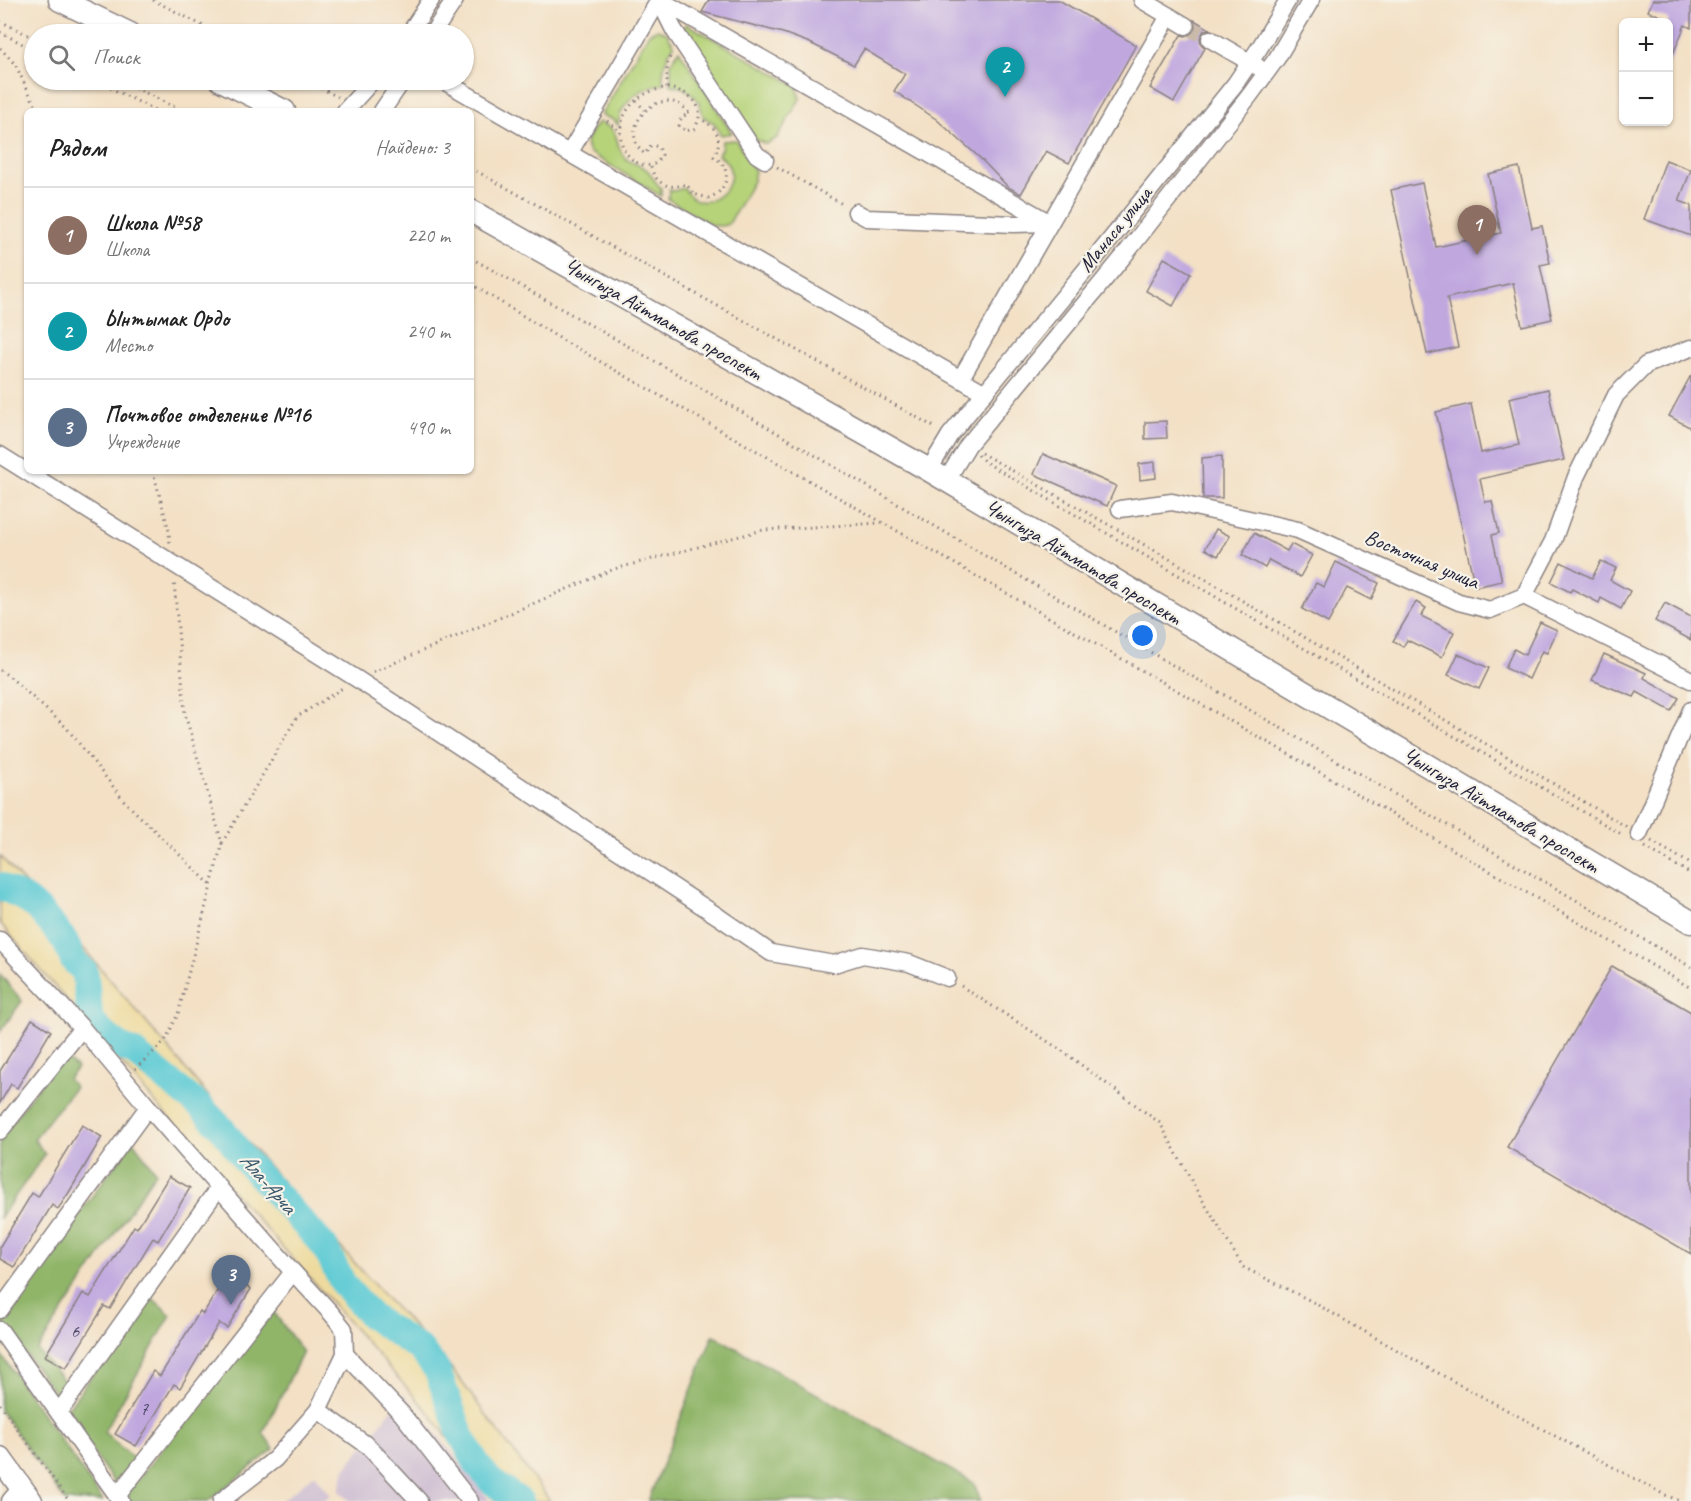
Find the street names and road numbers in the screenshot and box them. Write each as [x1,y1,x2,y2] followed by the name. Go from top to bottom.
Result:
[1073,179,1159,277] street label: Манаса улица
[559,252,767,388] street label: Чынгыза Айтматова проспект
[980,493,1187,632] street label: Чынгыза Айтматова проспект
[1361,523,1485,595] street label: Восточная улица
[1398,741,1605,880] street label: Чынгыза Айтматова проспект

